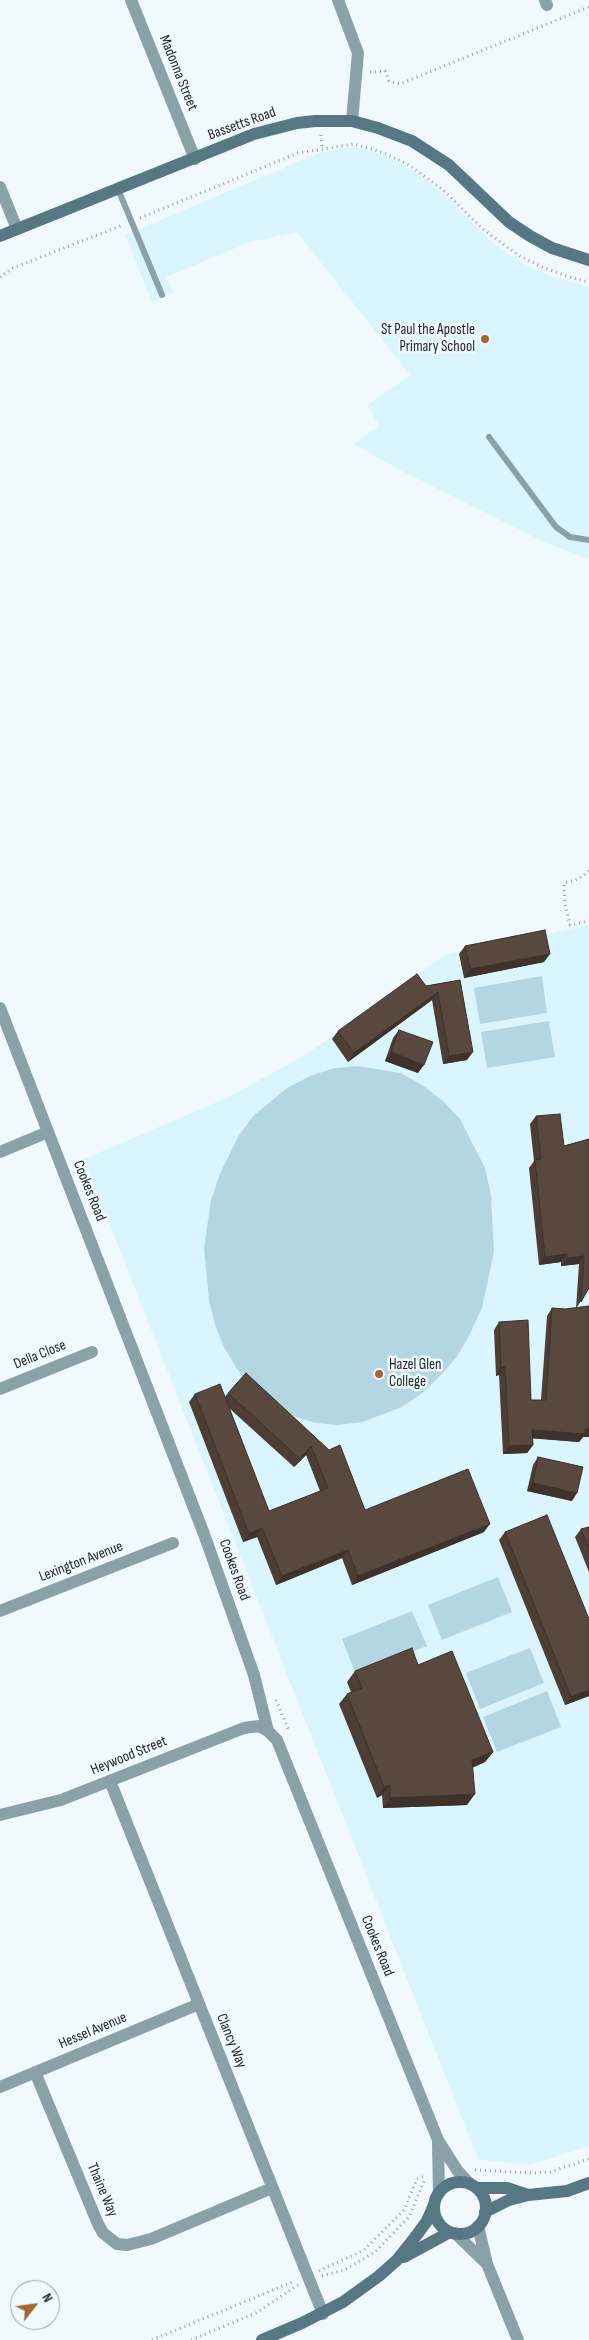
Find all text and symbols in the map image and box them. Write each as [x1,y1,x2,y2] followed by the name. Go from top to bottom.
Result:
[155,33,201,113] street label: Madonna Street
[206,103,278,145] street label: Bassetts Road
[381,321,475,356] place label: St Paul the Apostle Primary School
[479,333,491,345] marker: St Paul the Apostle Primary School
[69,1158,109,1224] street label: Cookes Road
[11,1336,69,1374] street label: Della Close
[389,1356,442,1391] place label: Hazel Glen College
[373,1368,385,1380] marker: Hazel Glen College
[215,1537,253,1603] street label: Cookes Road
[37,1538,125,1586] street label: Lexington Avenue
[88,1733,170,1779] street label: Heywood Street
[357,1913,397,1979] street label: Cookes Road
[56,2009,130,2053] street label: Hessel Avenue
[212,2011,250,2071] street label: Clancy Way
[83,2160,121,2220] street label: Thaine Way
[10,2280,60,2330] north arrow
[38,2290,57,2305] text: N

